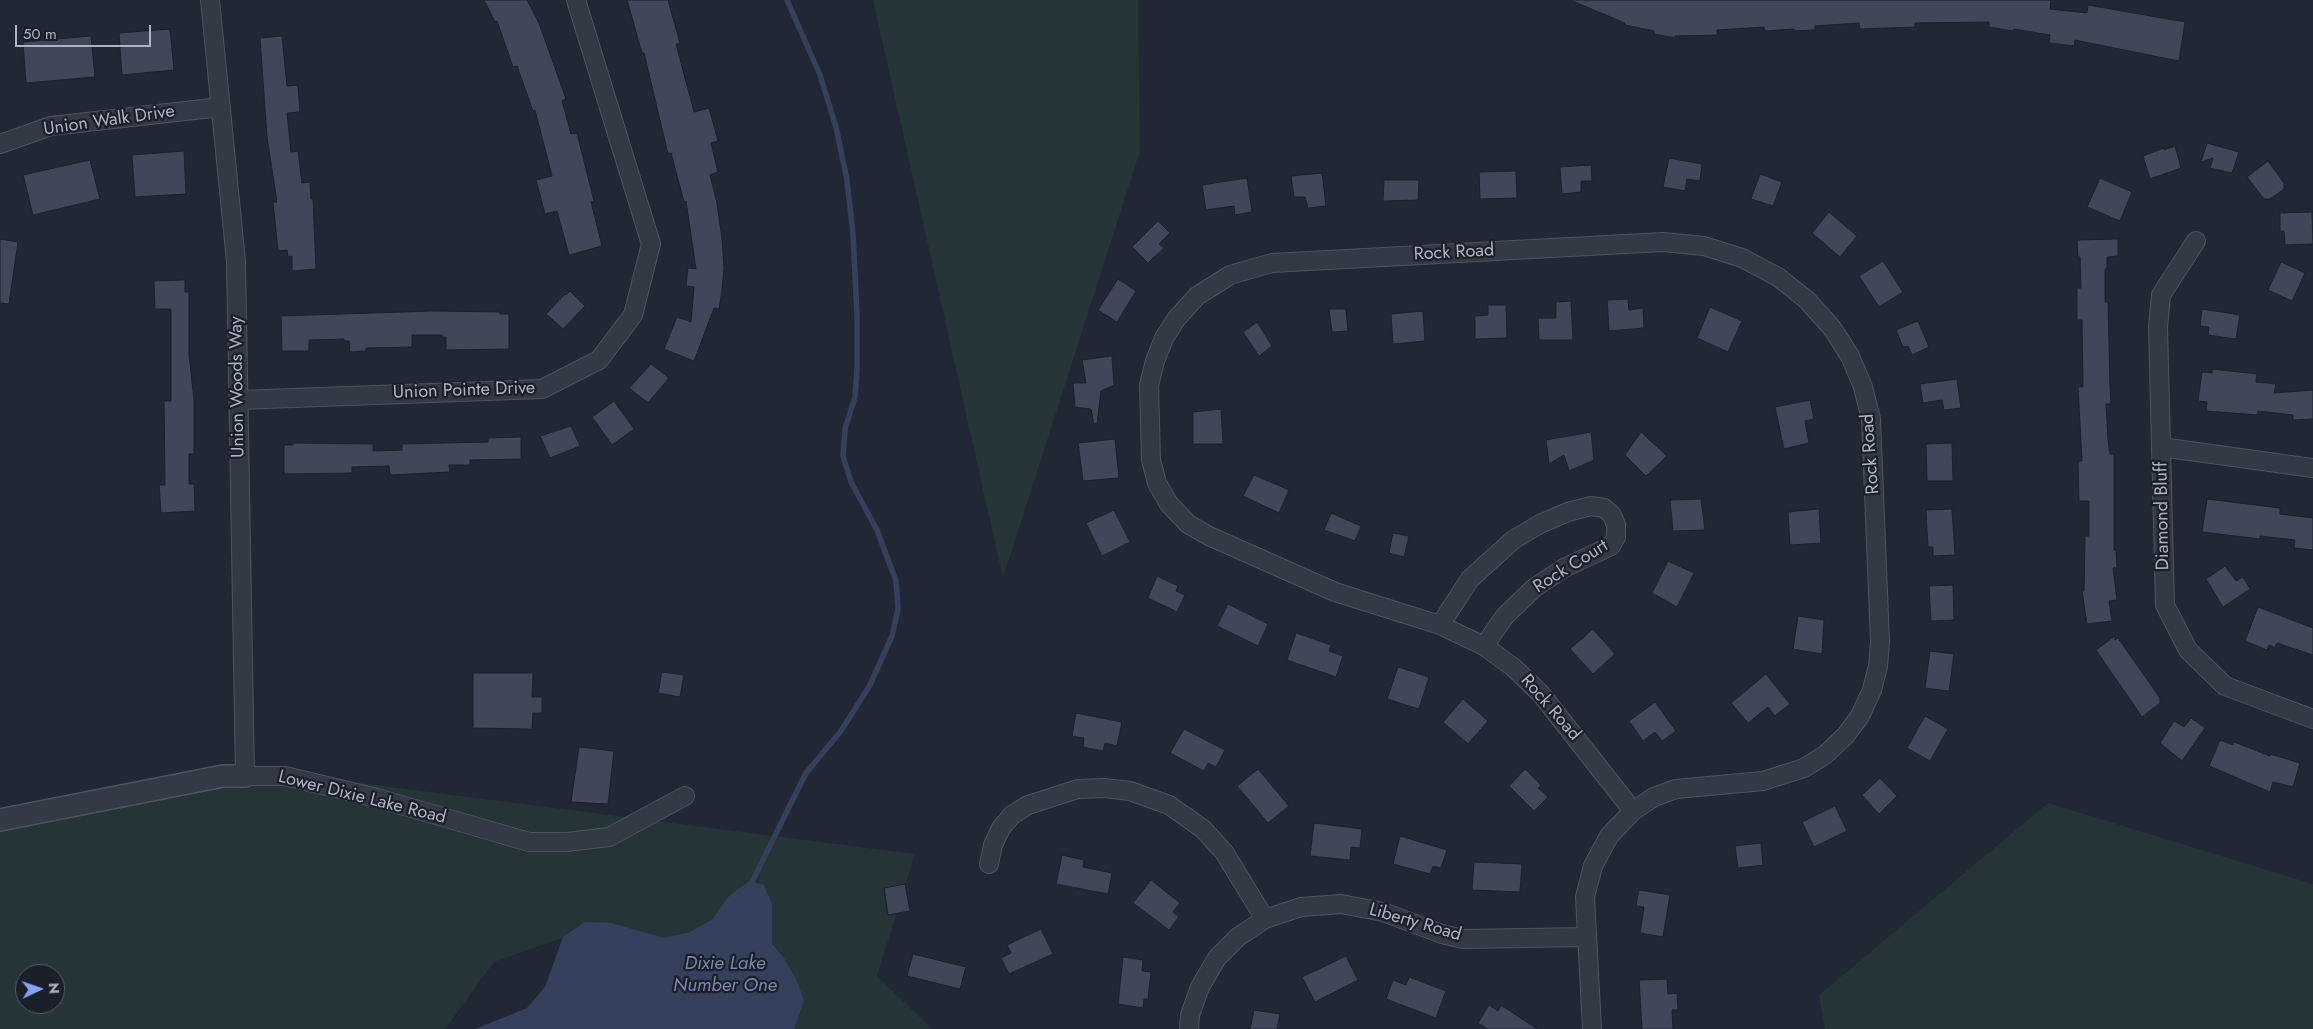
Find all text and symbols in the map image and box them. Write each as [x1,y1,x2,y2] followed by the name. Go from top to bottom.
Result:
[18,15,154,47] scale bar
[23,23,57,45] text: 50 m
[42,101,176,141] street label: Union Walk Drive
[1413,240,1495,266] street label: Rock Road
[226,316,250,458] street label: Union Woods Way
[392,378,536,404] street label: Union Pointe Drive
[1857,413,1885,495] street label: Rock Road
[2151,462,2175,570] street label: Diamond Bluff
[1530,536,1612,598] street label: Rock Court
[1515,670,1585,746] street label: Rock Road
[276,767,448,829] street label: Lower Dixie Lake Road
[1366,900,1464,946] street label: Liberty Road
[673,953,777,997] water label: Dixie Lake Number One
[15,964,65,1014] north arrow
[44,982,64,994] text: N

